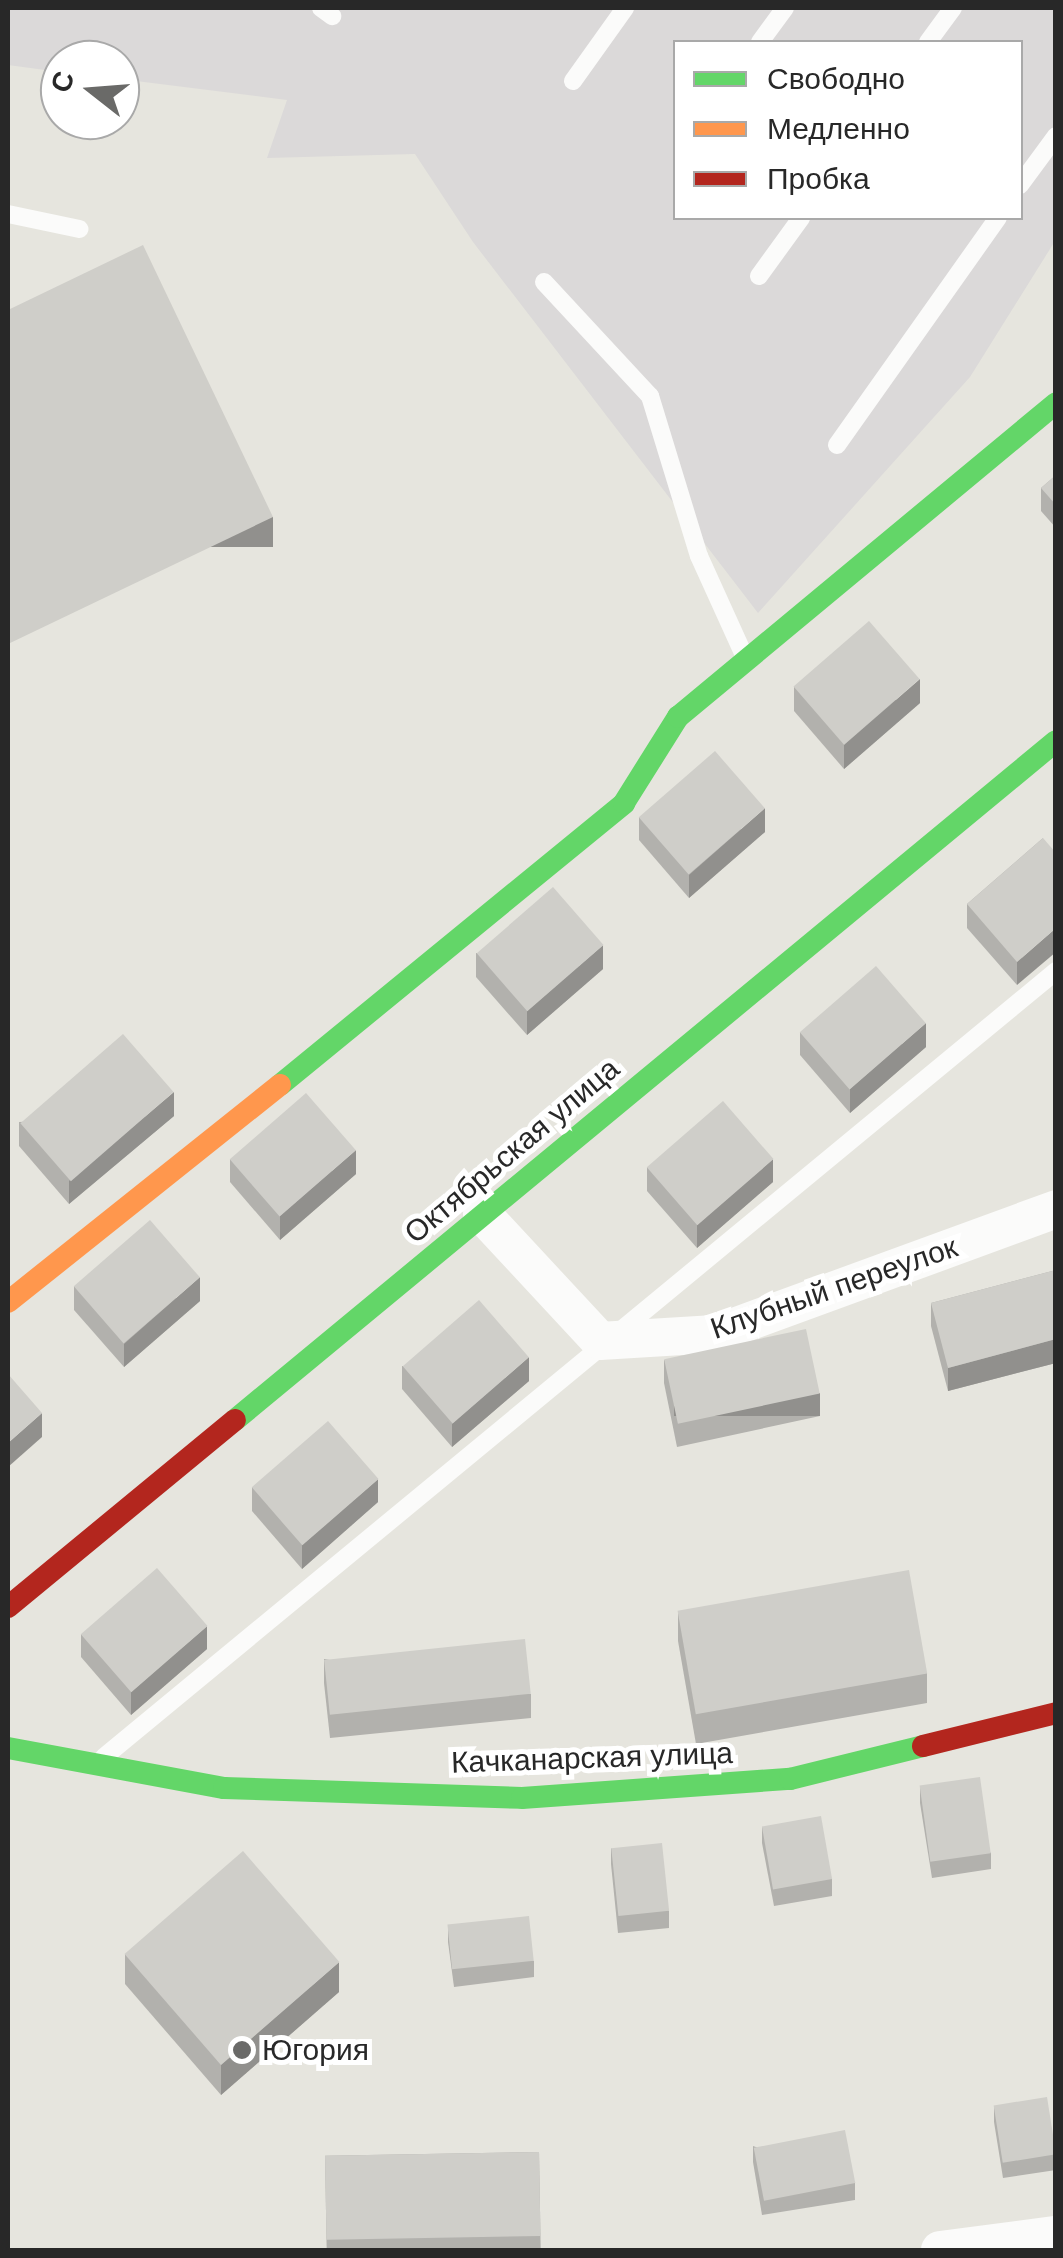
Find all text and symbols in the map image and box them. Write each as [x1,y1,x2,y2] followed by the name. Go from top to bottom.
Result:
[40,40,140,140] north arrow
[673,40,1023,220] legend
[767,62,905,95] text: Свободно
[45,67,81,96] text: С
[767,112,910,145] text: Медленно
[767,162,870,195] text: Пробка
[397,1051,627,1251] street label: Октябрьская улица
[706,1229,962,1347] street label: Клубный переулок
[450,1735,734,1781] street label: Качканарская улица
[262,2032,369,2068] place label: Югория
[231,2039,253,2061] marker: Югория

